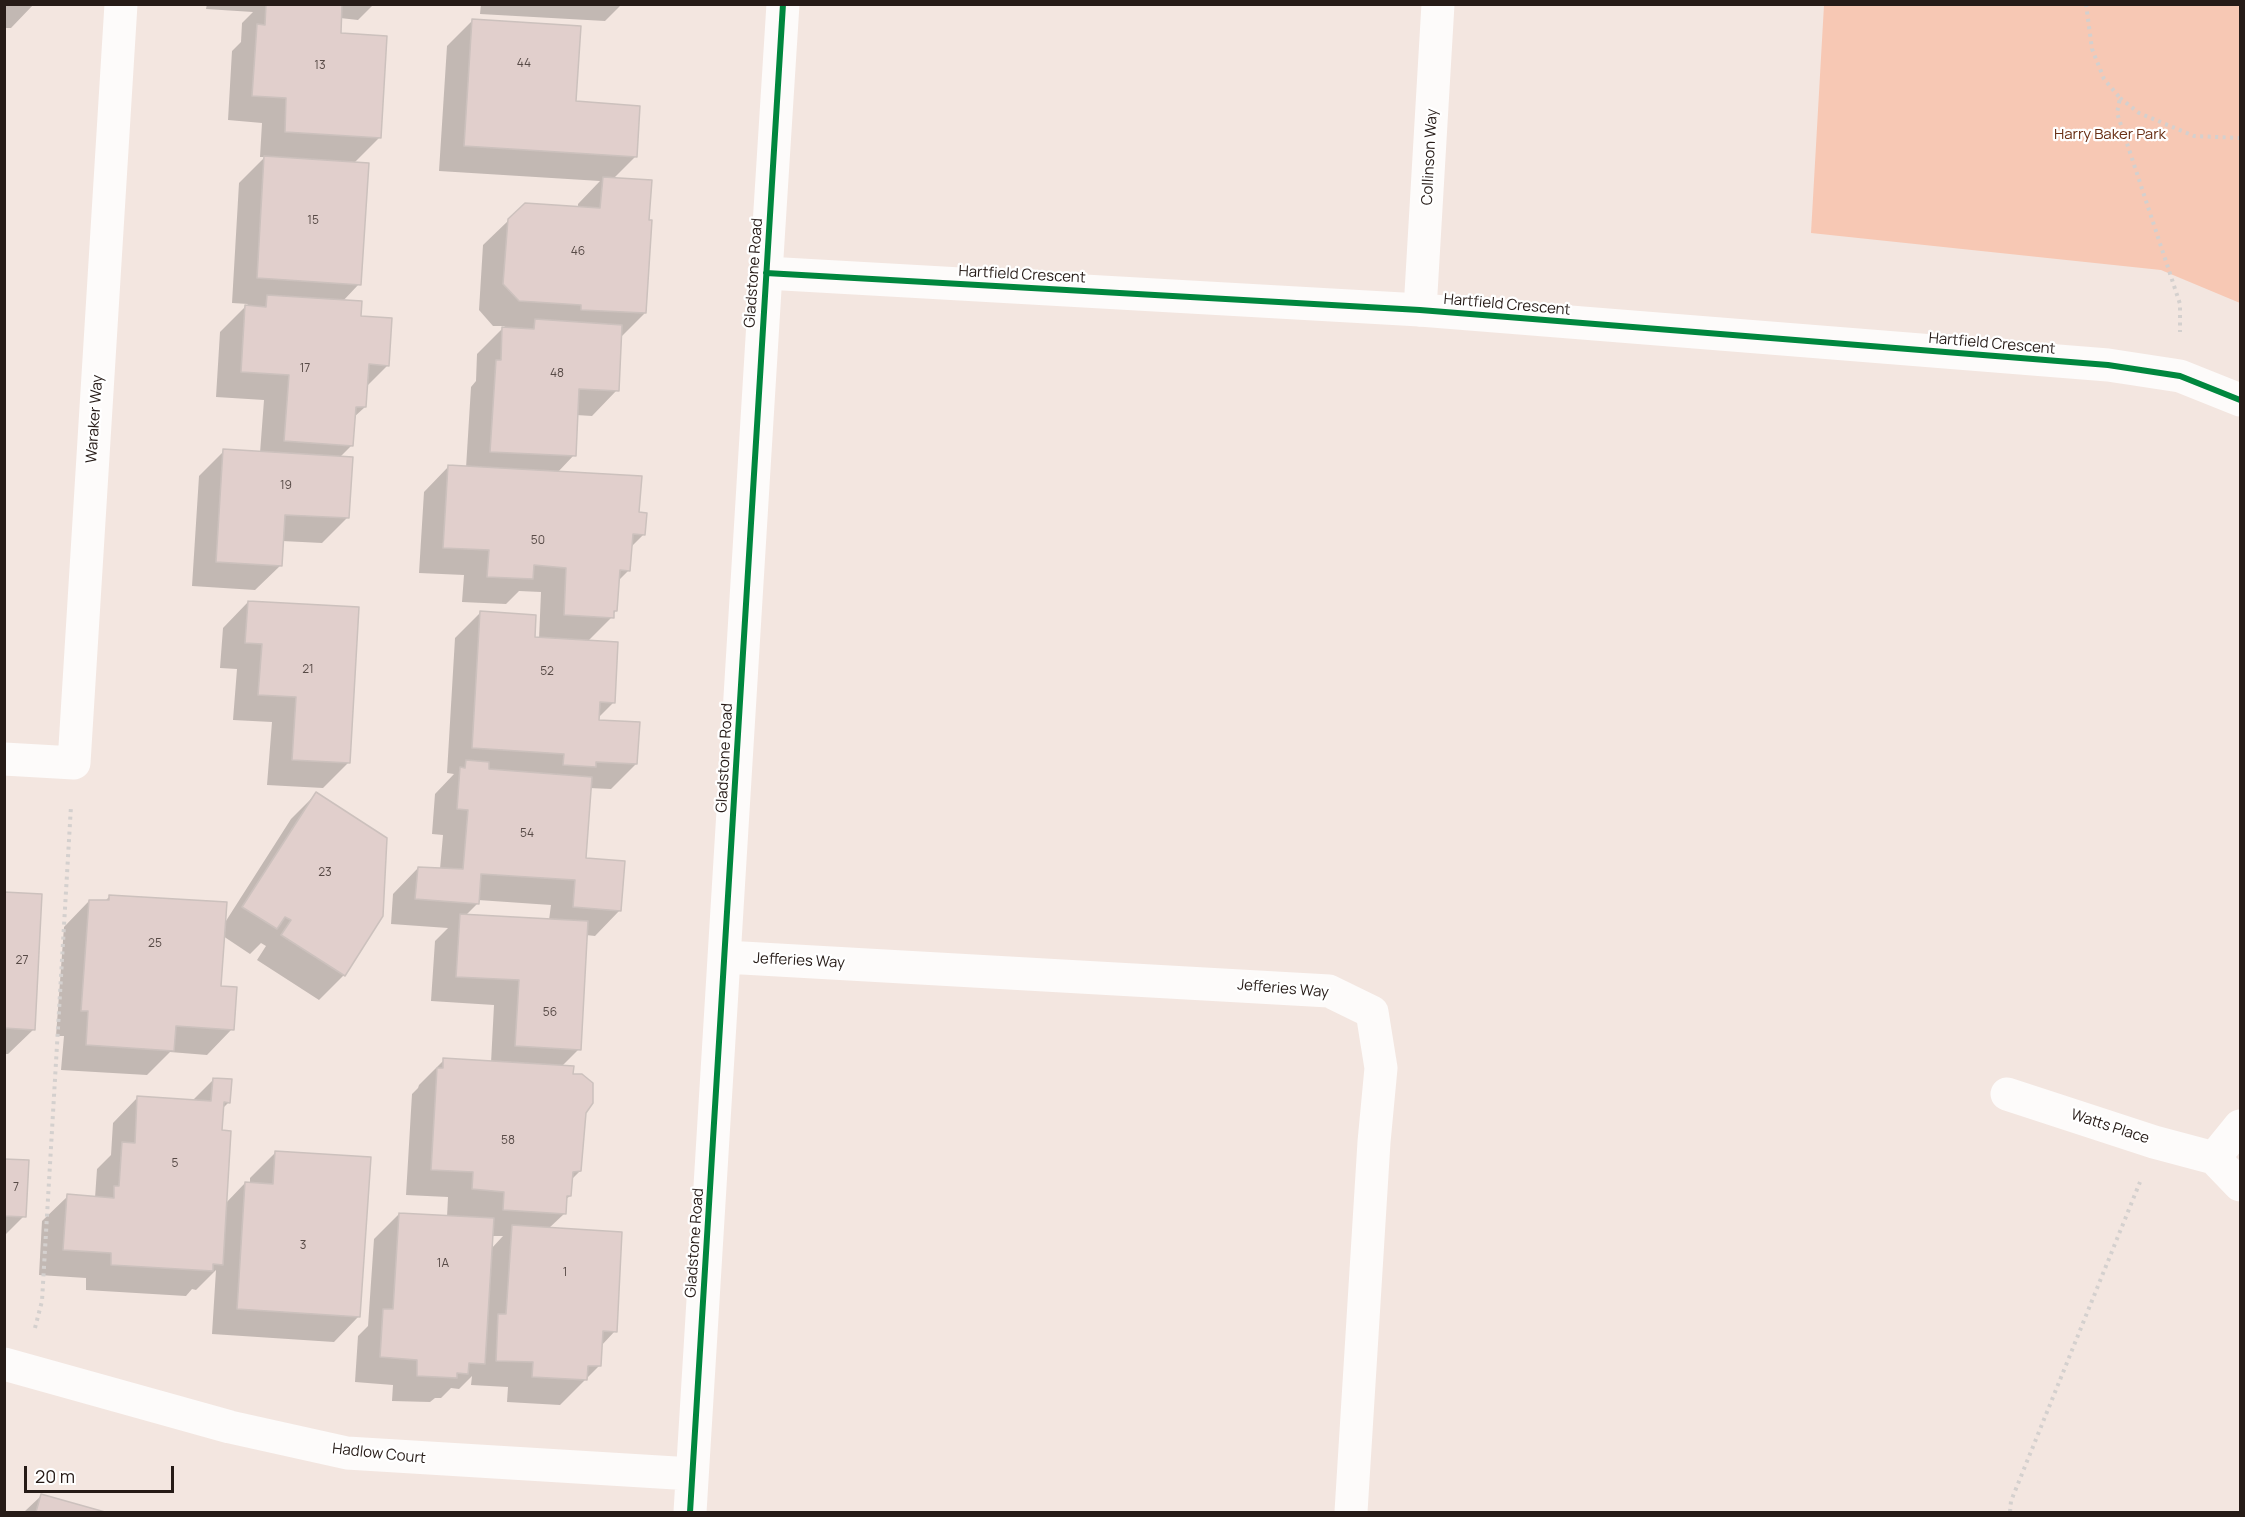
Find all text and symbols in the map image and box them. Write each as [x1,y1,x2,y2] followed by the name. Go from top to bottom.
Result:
[517,57,531,71] house number: 44
[314,59,326,73] house number: 13
[1418,108,1442,206] street label: Collinson Way
[2054,126,2166,144] park label: Harry Baker Park
[307,214,319,228] house number: 15
[741,218,767,328] street label: Gladstone Road
[571,245,585,259] house number: 46
[958,263,1086,287] street label: Hartfield Crescent
[1443,290,1571,320] street label: Hartfield Crescent
[1928,329,2056,359] street label: Hartfield Crescent
[300,362,310,376] house number: 17
[550,367,564,381] house number: 48
[83,374,107,464] street label: Waraker Way
[280,479,292,493] house number: 19
[531,534,545,548] house number: 50
[302,663,314,677] house number: 21
[540,665,554,679] house number: 52
[713,703,737,813] street label: Gladstone Road
[520,827,534,841] house number: 54
[318,866,332,880] house number: 23
[148,937,162,951] house number: 25
[753,950,845,972] street label: Jefferies Way
[16,954,28,968] house number: 27
[1236,976,1330,1002] street label: Jefferies Way
[543,1006,557,1020] house number: 56
[2068,1106,2152,1148] street label: Watts Place
[501,1134,515,1148] house number: 58
[172,1157,178,1171] house number: 5
[13,1181,19,1195] house number: 7
[682,1188,708,1298] street label: Gladstone Road
[300,1239,306,1253] house number: 3
[437,1257,449,1271] house number: 1A
[563,1266,567,1280] house number: 1
[331,1440,427,1468] street label: Hadlow Court
[27,1454,177,1492] scale bar
[35,1464,75,1488] text: 20 m

